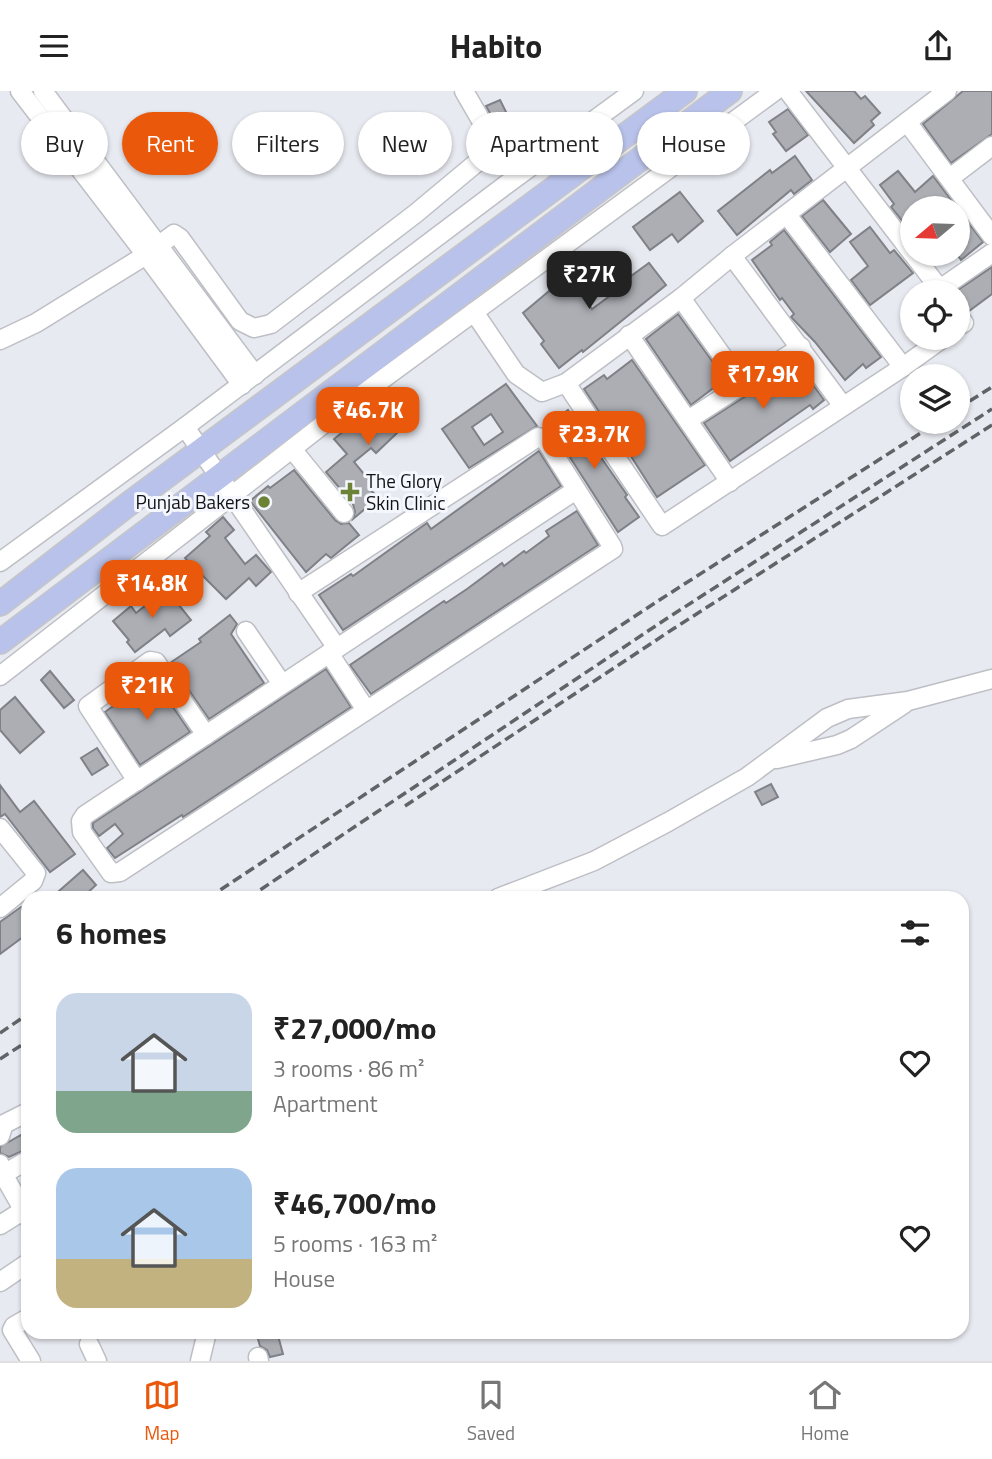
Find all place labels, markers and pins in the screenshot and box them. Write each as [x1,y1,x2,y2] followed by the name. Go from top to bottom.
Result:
[548,251,630,311] pin: ₹27K
[706,351,820,411] pin: ₹17.9K
[311,387,425,447] pin: ₹46.7K
[537,411,651,471] pin: ₹23.7K
[366,466,445,517] place label: The Glory Skin Clinic
[340,482,360,502] marker: The Glory Skin Clinic
[136,487,250,516] place label: Punjab Bakers
[256,494,272,510] marker: Punjab Bakers
[95,561,209,620] pin: ₹14.8K
[106,663,188,722] pin: ₹21K

